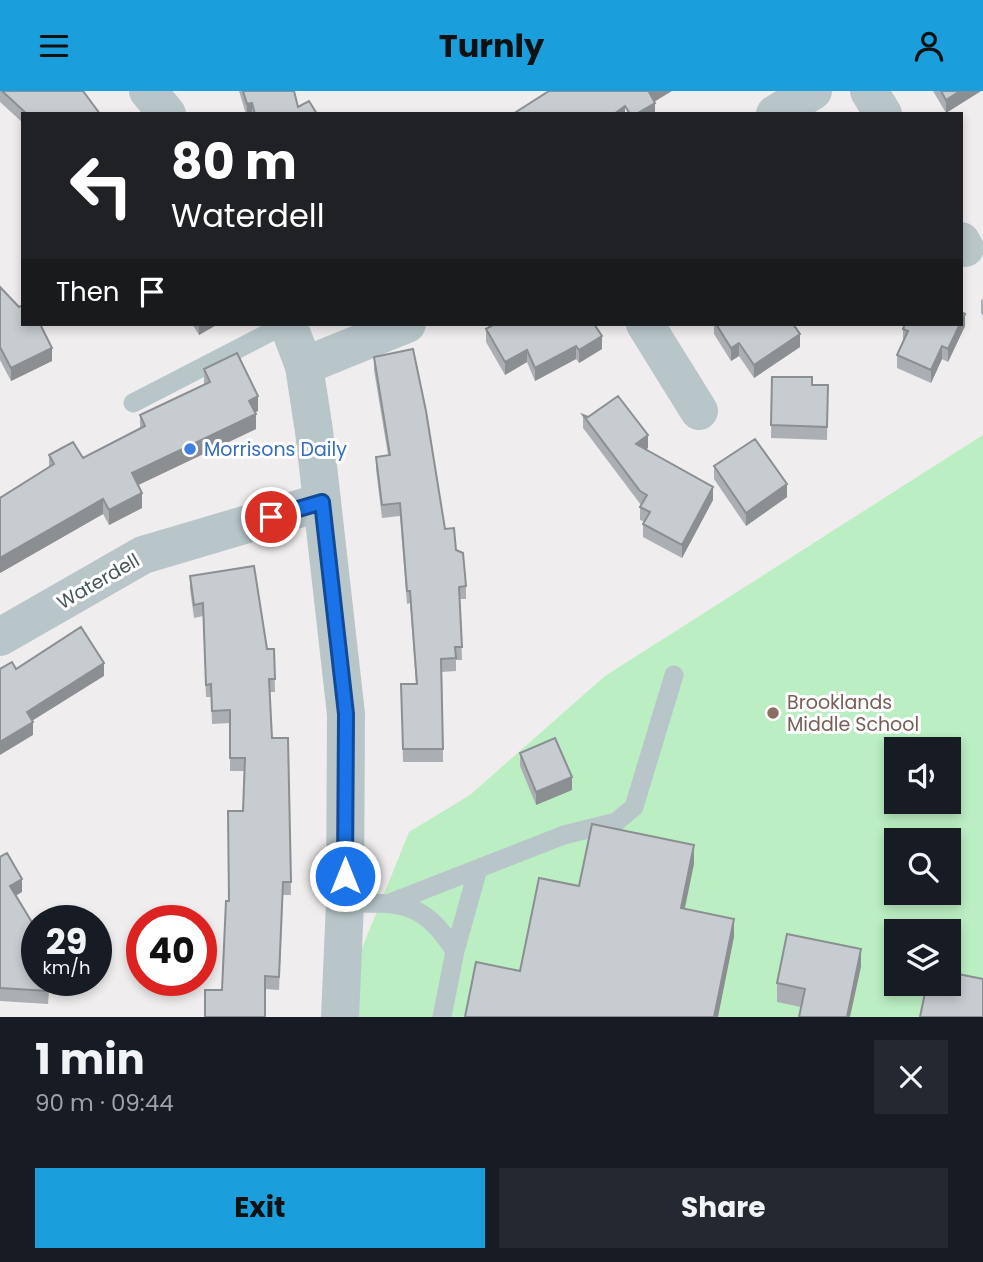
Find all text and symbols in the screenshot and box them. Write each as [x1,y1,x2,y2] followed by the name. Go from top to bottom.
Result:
[439,23,544,68] text: Turnly
[35,27,73,65] icon: menu
[910,27,948,65] icon: person
[171,128,297,196] text: 80 m
[56,140,147,231] icon: left
[171,193,325,238] text: Waterdell
[133,273,171,311] icon: arrive
[56,274,119,310] text: Then
[204,436,347,463] place label: Morrisons Daily
[182,441,198,457] marker: Morrisons Daily
[241,487,301,547] pin
[252,498,290,536] icon: arrive
[52,547,144,616] street label: Waterdell
[787,689,919,738] place label: Brooklands Middle School
[765,705,781,721] marker: Brooklands Middle School
[884,737,961,996] map controls
[884,737,961,814] button: sound
[884,828,961,905] button: search
[308,839,382,913] position arrow
[126,905,217,996] speed limit sign: 40
[46,917,87,966] text: 29
[884,919,961,996] button: layers
[43,955,90,980] text: km/h
[35,1030,145,1089] text: 1 min
[874,1040,948,1114] button: close
[35,1087,174,1119] text: 90 m · 09:44
[35,1168,485,1248] button: Exit
[499,1168,948,1248] button: Share

